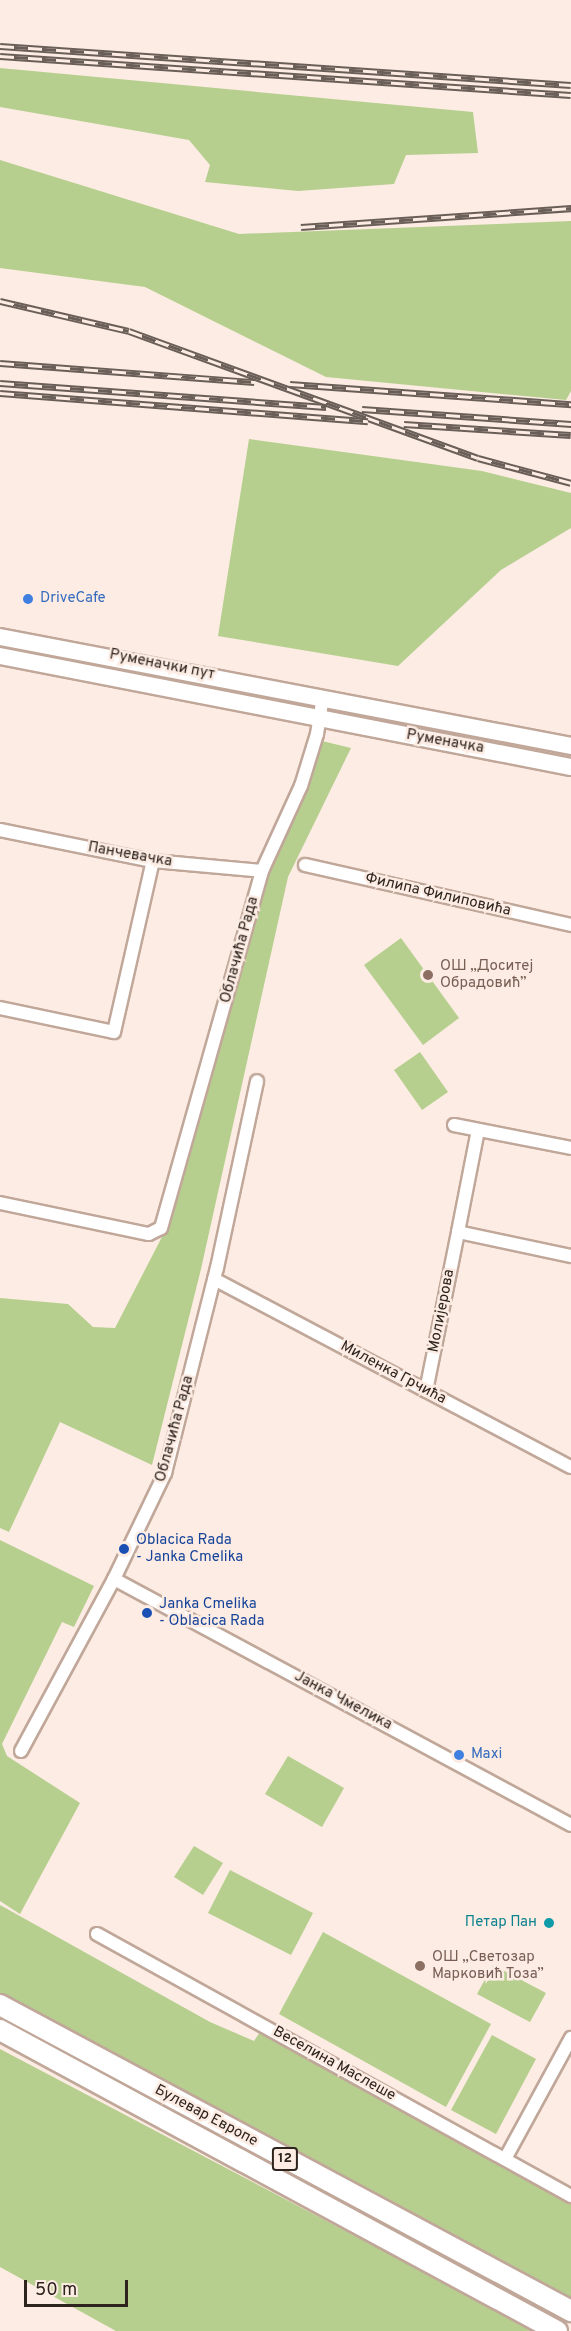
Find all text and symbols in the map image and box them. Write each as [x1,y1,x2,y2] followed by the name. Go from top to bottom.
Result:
[40,590,106,608] place label: DriveCafe
[21,592,35,606] marker: DriveCafe
[108,646,216,684] street label: Руменачки пут
[405,726,485,758] street label: Руменачка
[86,839,174,871] street label: Панчевачка
[363,869,513,921] street label: Филипа Филиповића
[217,895,263,1005] street label: Облачића Рада
[440,957,533,992] place label: ОШ „Доситеј Обрадовић”
[421,968,435,982] marker: ОШ „Доситеј Обрадовић”
[425,1268,459,1354] street label: Молијерова
[337,1338,449,1408] street label: Миленка Грчића
[152,1374,198,1484] street label: Облачића Рада
[136,1531,243,1566] place label: Oblacica Rada - Janka Cmelika
[117,1542,131,1556] marker: Oblacica Rada - Janka Cmelika
[159,1595,264,1630] place label: Janka Cmelika - Oblacica Rada
[140,1606,154,1620] marker: Janka Cmelika - Oblacica Rada
[291,1668,395,1734] street label: Јанка Чмелика
[471,1746,502,1764] place label: Maxi
[452,1748,466,1762] marker: Maxi
[465,1914,537,1932] place label: Петар Пан
[542,1916,556,1930] marker: Петар Пан
[432,1948,544,1983] place label: ОШ „Светозар Марковић Тоза”
[413,1959,427,1973] marker: ОШ „Светозар Марковић Тоза”
[270,2023,398,2105] street label: Веселина Маслеше
[151,2081,261,2151] street label: Булевар Европе
[272,2148,298,2170] road number: 12
[27,2268,130,2306] scale bar
[35,2279,77,2302] text: 50 m

